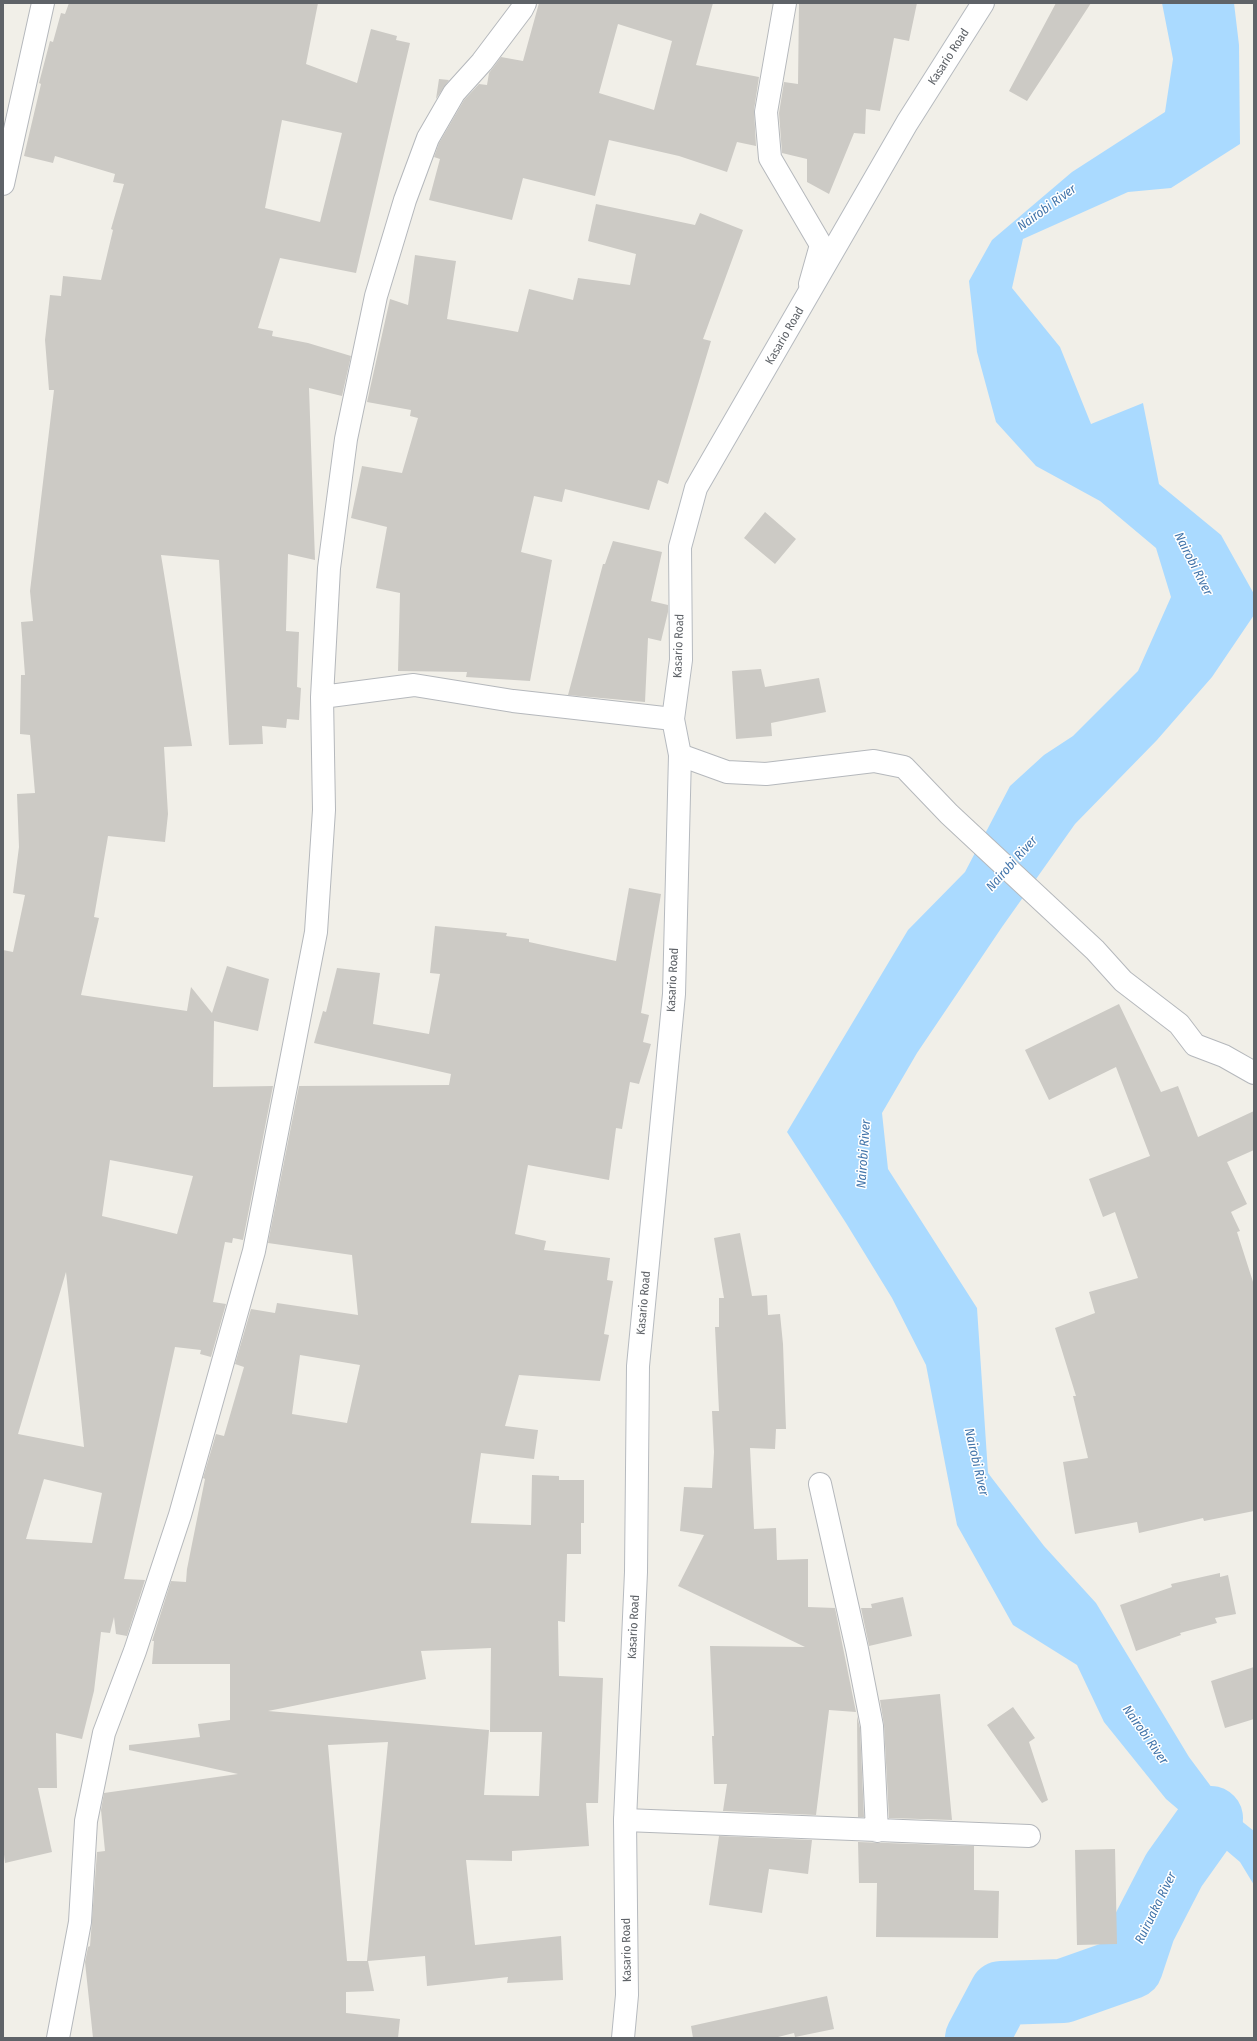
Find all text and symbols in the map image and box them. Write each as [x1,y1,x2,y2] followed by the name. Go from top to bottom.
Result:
[925,26,973,88] street label: Kasario Road
[1015,182,1079,234] water label: Nairobi River
[763,305,807,367] street label: Kasario Road
[1170,530,1216,598] water label: Nairobi River
[671,614,687,678] street label: Kasario Road
[983,833,1041,895] water label: Nairobi River
[664,948,682,1012] street label: Kasario Road
[854,1119,874,1189] water label: Nairobi River
[634,1270,654,1336] street label: Kasario Road
[961,1427,991,1497] water label: Nairobi River
[625,1595,643,1659] street label: Kasario Road
[1119,1702,1171,1768] water label: Nairobi River
[1132,1870,1180,1946] water label: Ruiruaka River
[619,1918,635,1982] street label: Kasario Road

